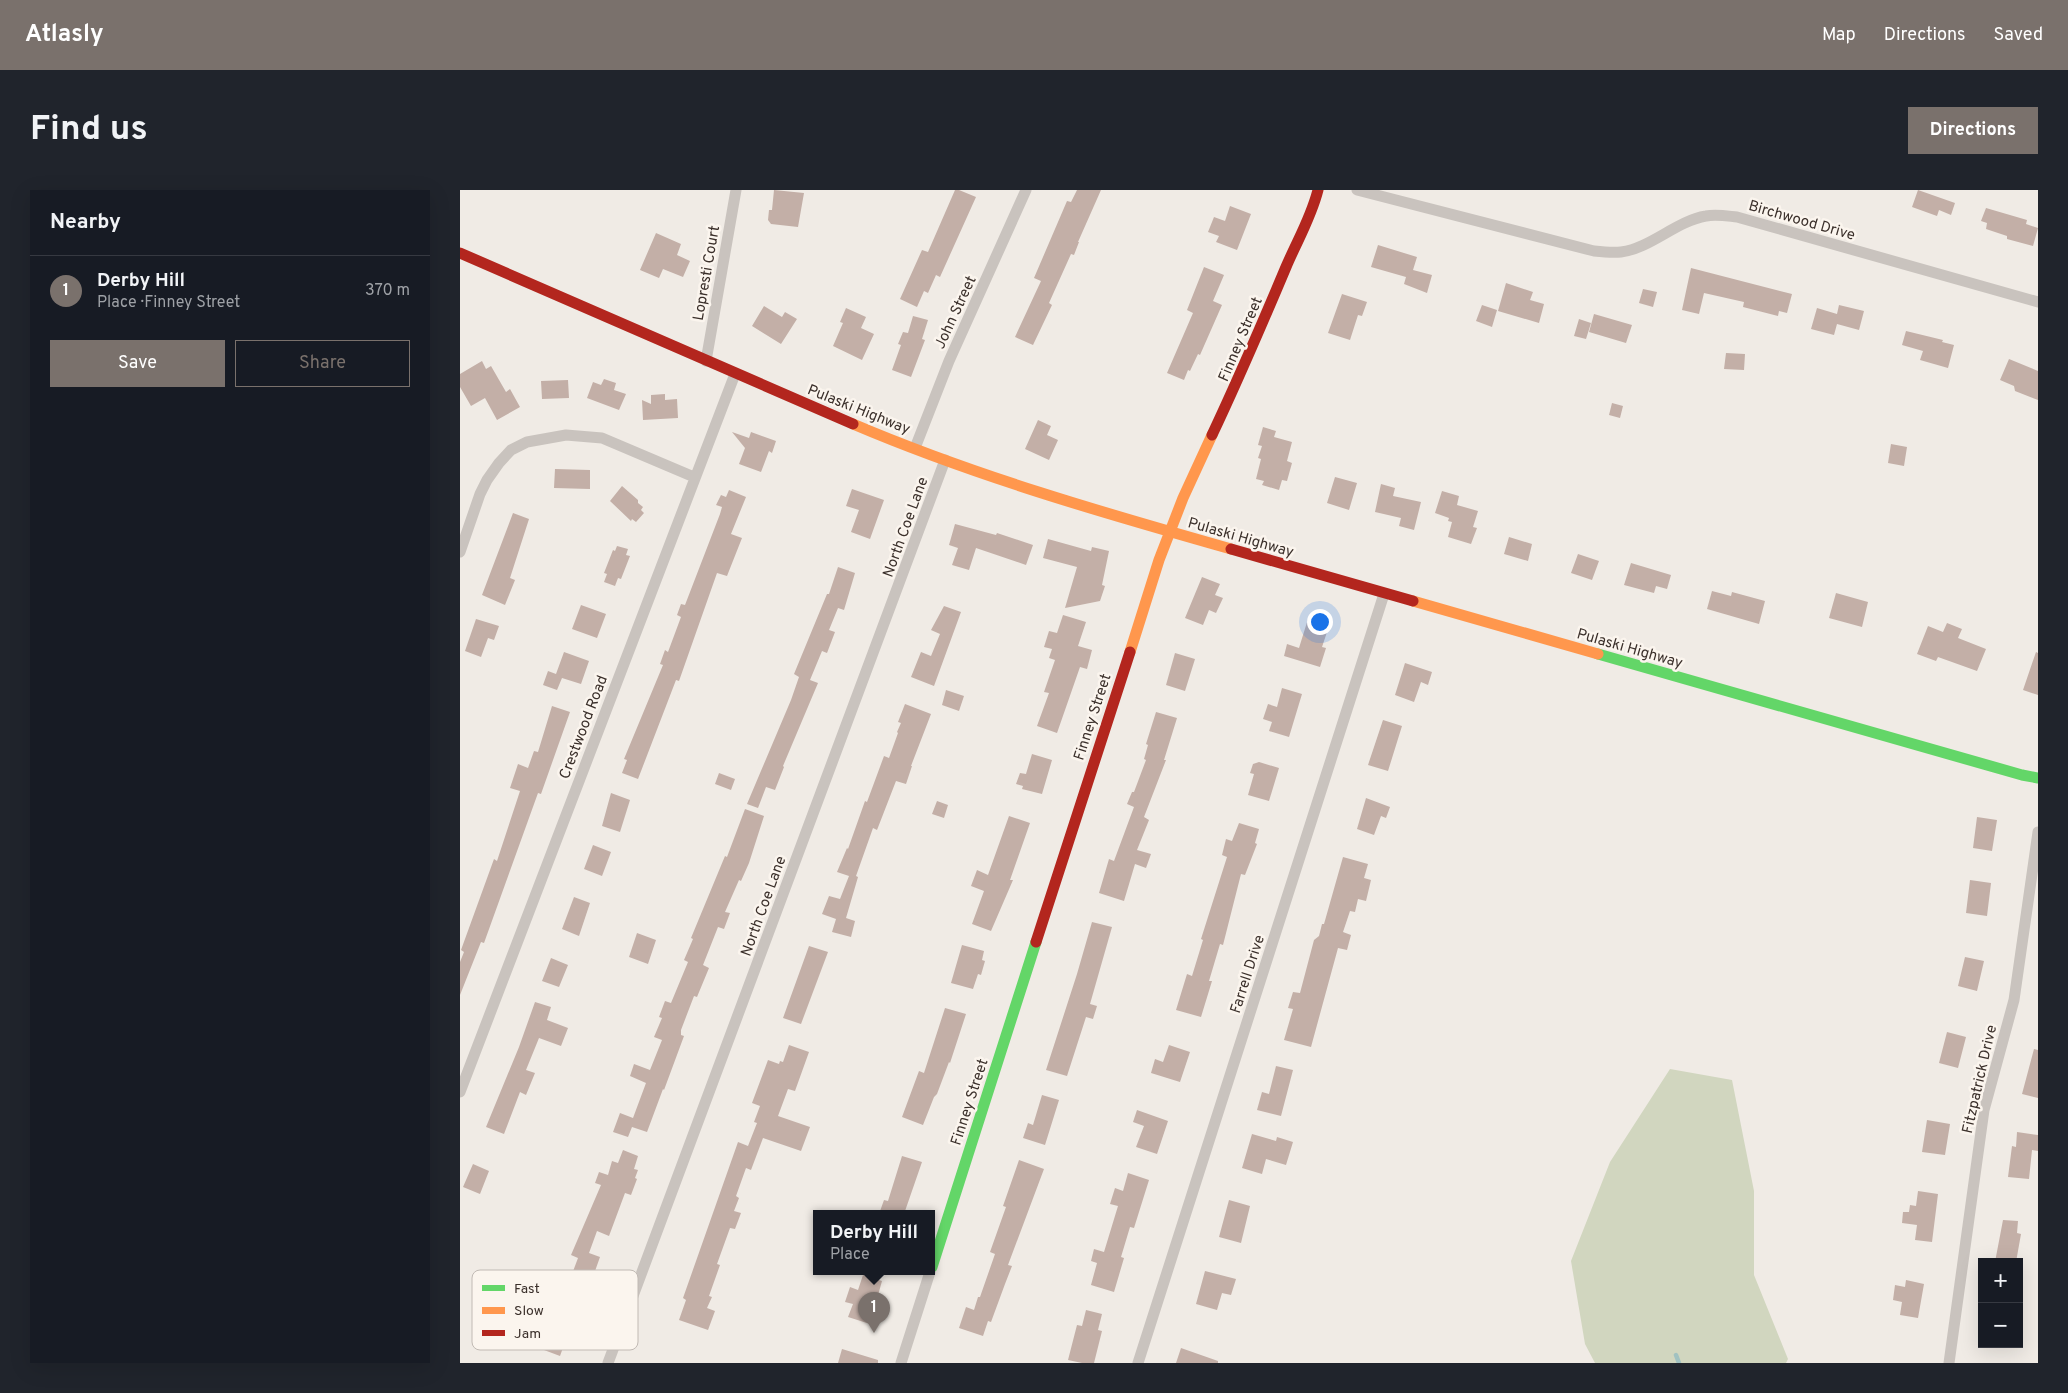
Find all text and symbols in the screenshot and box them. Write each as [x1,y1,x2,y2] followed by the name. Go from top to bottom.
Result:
[25,20,104,50] text: Atlasly
[1822,24,1856,47] text: Map
[1884,24,1966,47] text: Directions
[1994,24,2043,47] text: Saved
[1908,107,2038,154] button: Directions
[30,108,148,152] text: Find us
[1746,197,1857,246] street label: Birchwood Drive
[50,209,121,236] text: Nearby
[690,224,725,322] street label: Lopresti Court
[97,269,185,293] text: Derby Hill
[931,273,982,352] street label: John Street
[63,281,69,301] text: 1
[365,281,410,301] text: 370 m
[97,293,240,313] text: Place · Finney Street
[1215,294,1268,385] street label: Finney Street
[50,340,225,387] button: Save
[235,340,410,387] button: Share
[804,381,913,440] street label: Pulaski Highway
[879,475,933,580] street label: North Coe Lane
[1185,514,1296,563] street label: Pulaski Highway
[1307,609,1333,635] your location
[1574,625,1685,674] street label: Pulaski Highway
[1070,672,1116,763] street label: Finney Street
[556,673,613,782] street label: Crestwood Road
[737,854,791,959] street label: North Coe Lane
[1227,933,1270,1016] street label: Farrell Drive
[1959,1023,2002,1135] street label: Fitzpatrick Drive
[947,1057,993,1148] street label: Finney Street
[813,1210,935,1275] popup
[830,1221,918,1245] text: Derby Hill
[830,1245,870,1265] text: Place
[1978,1258,2023,1348] map controls
[1978,1258,2023,1303] button: +
[472,1270,638,1350] legend
[514,1281,540,1298] text: Fast
[858,1292,890,1333] pin: 1
[514,1303,544,1320] text: Slow
[1978,1303,2023,1348] button: −
[514,1326,541,1343] text: Jam

